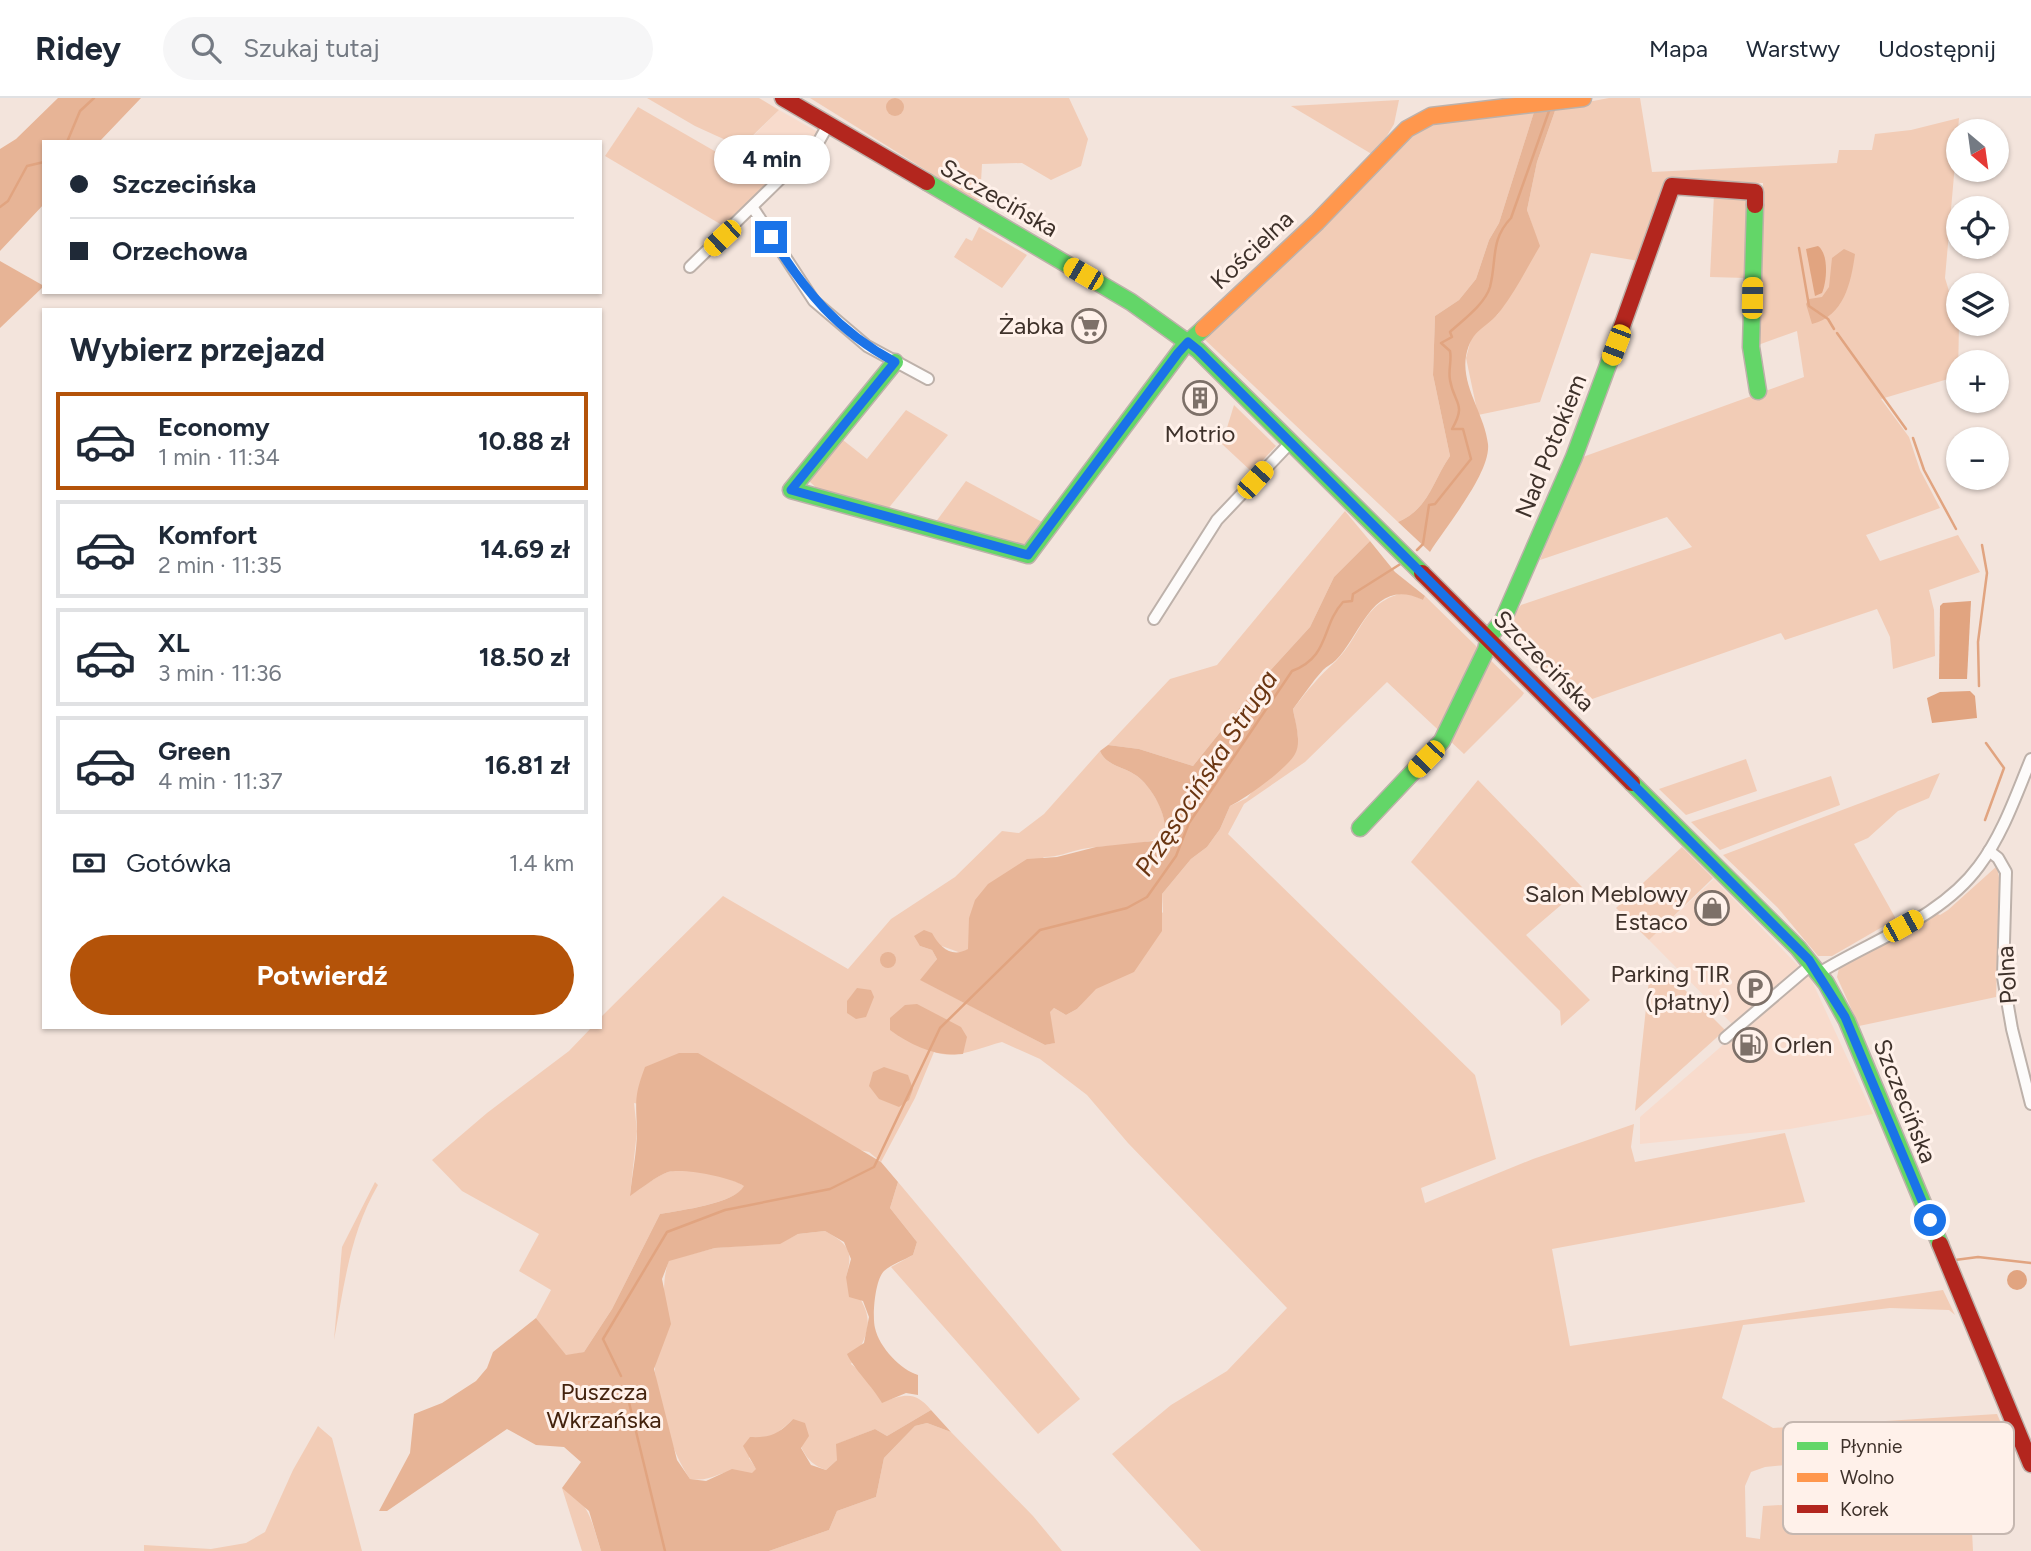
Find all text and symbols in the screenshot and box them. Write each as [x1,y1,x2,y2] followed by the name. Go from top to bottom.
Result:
[163,17,653,80] search box
[35,29,121,68] text: Ridey
[187,29,225,67] icon: search
[243,32,380,64] text: Szukaj tutaj
[1649,34,1708,63] text: Mapa
[1746,34,1840,63] text: Warstwy
[1878,34,1996,63] text: Udostępnij
[1946,119,2009,182] north arrow
[1946,119,2009,490] map controls
[713,136,829,184] callout: 4 min
[742,145,802,173] text: 4 min
[935,152,1063,243] street label: Szczecińska
[112,168,256,200] text: Szczecińska
[1946,196,2009,259] button: locate
[1204,204,1299,295] street label: Kościelna
[700,216,745,260] car
[755,221,787,253] route end
[112,235,248,267] text: Orzechowa
[1060,254,1107,294] car
[1946,273,2009,336] button: layers
[1742,277,1763,319] car
[1070,307,1108,345] supermarket icon: Żabka
[999,311,1064,340] place label: Żabka
[1599,322,1634,368] car
[70,331,325,369] text: Wybierz przejazd
[1946,350,2009,413] button: +
[1509,370,1592,522] street label: Nad Potokiem
[1181,379,1219,417] building icon: Motrio
[74,410,137,473] icon: car
[158,411,270,443] text: Economy
[1165,419,1235,448] place label: Motrio
[478,425,570,457] text: 10.88 zł
[1946,427,2009,490] button: −
[158,443,280,471] text: 1 min · 11:34
[1234,457,1277,503] car
[74,518,137,581] icon: car
[158,519,258,551] text: Komfort
[480,533,570,565] text: 14.69 zł
[158,551,282,579] text: 2 min · 11:35
[1488,604,1601,717] street label: Szczecińska
[74,626,137,689] icon: car
[158,627,190,659] text: XL
[479,641,570,673] text: 18.50 zł
[158,659,282,687] text: 3 min · 11:36
[1128,664,1284,882] water label: Przęsocińska Struga
[74,734,137,797] icon: car
[158,735,231,767] text: Green
[1404,737,1449,781] car
[485,749,570,781] text: 16.81 zł
[158,767,283,795] text: 4 min · 11:37
[70,844,108,882] icon: cash
[126,847,231,879] text: Gotówka
[509,849,574,877] text: 1.4 km
[1525,879,1688,936] place label: Salon Meblowy Estaco
[1693,889,1731,927] shop icon: Salon Meblowy Estaco
[1880,907,1927,945] car
[70,935,574,1015] button: Potwierdź
[1990,945,2023,1005] street label: Polna
[1611,959,1730,1016] place label: Parking TIR (płatny)
[1736,969,1774,1007] parking icon: Parking TIR (płatny)
[1731,1026,1769,1064] fuel station icon: Orlen
[1774,1030,1833,1059] place label: Orlen
[1867,1035,1943,1167] street label: Szczecińska
[1914,1204,1946,1236] route start
[546,1377,662,1434] park label: Puszcza Wkrzańska
[1783,1422,2014,1534] legend
[1840,1435,1902,1458] text: Płynnie
[1840,1466,1894,1489] text: Wolno
[1840,1498,1889,1521] text: Korek

